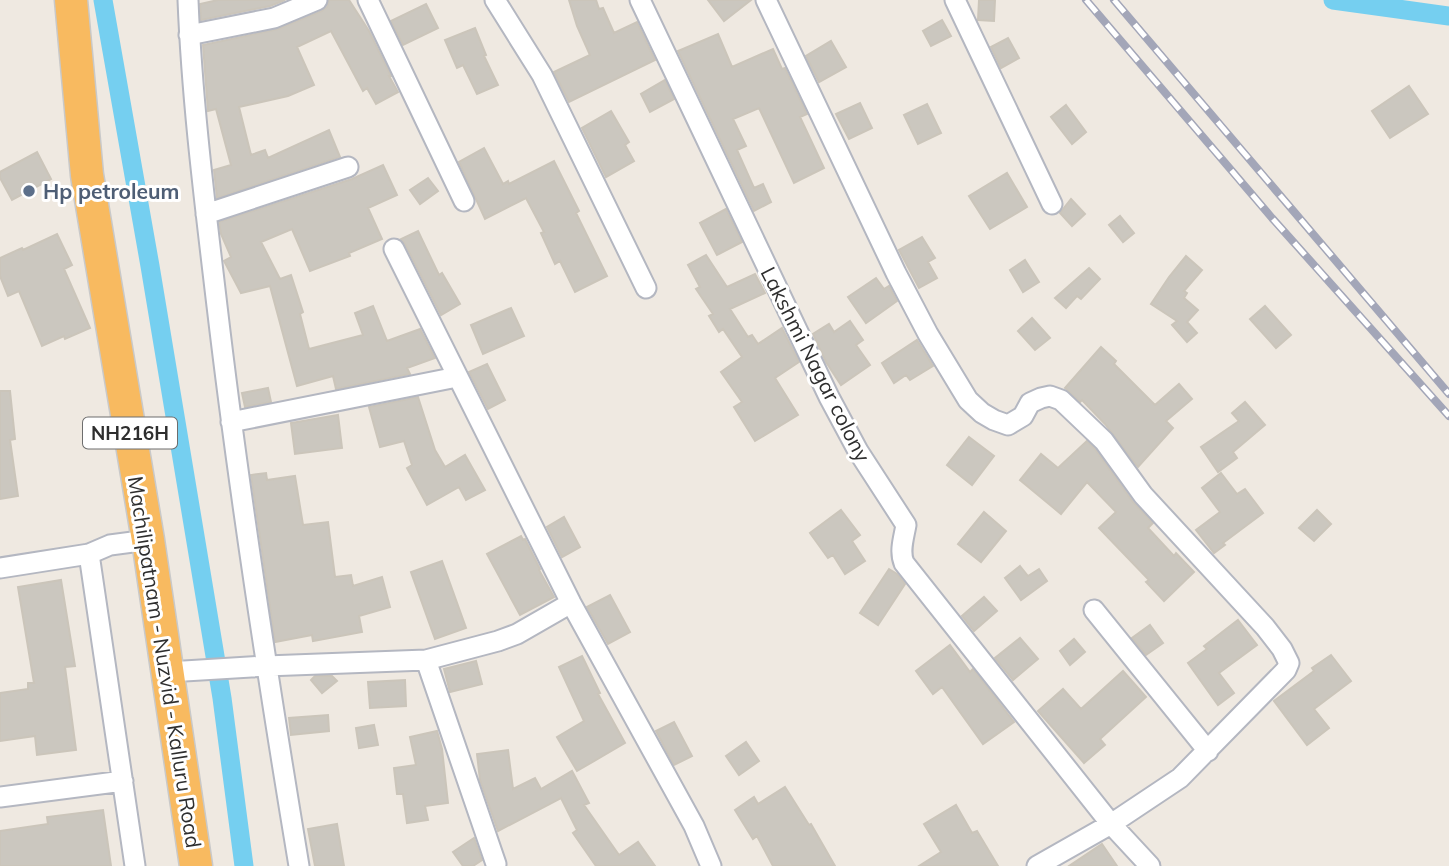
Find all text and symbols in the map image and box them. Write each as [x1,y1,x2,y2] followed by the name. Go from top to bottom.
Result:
[43,178,179,204] place label: Hp petroleum
[21,183,37,199] marker: Hp petroleum
[756,262,876,466] street label: Lakshmi Nagar colony
[83,418,177,448] road number: NH216H
[123,474,207,850] street label: Machilipatnam - Nuzvid - Kalluru Road

